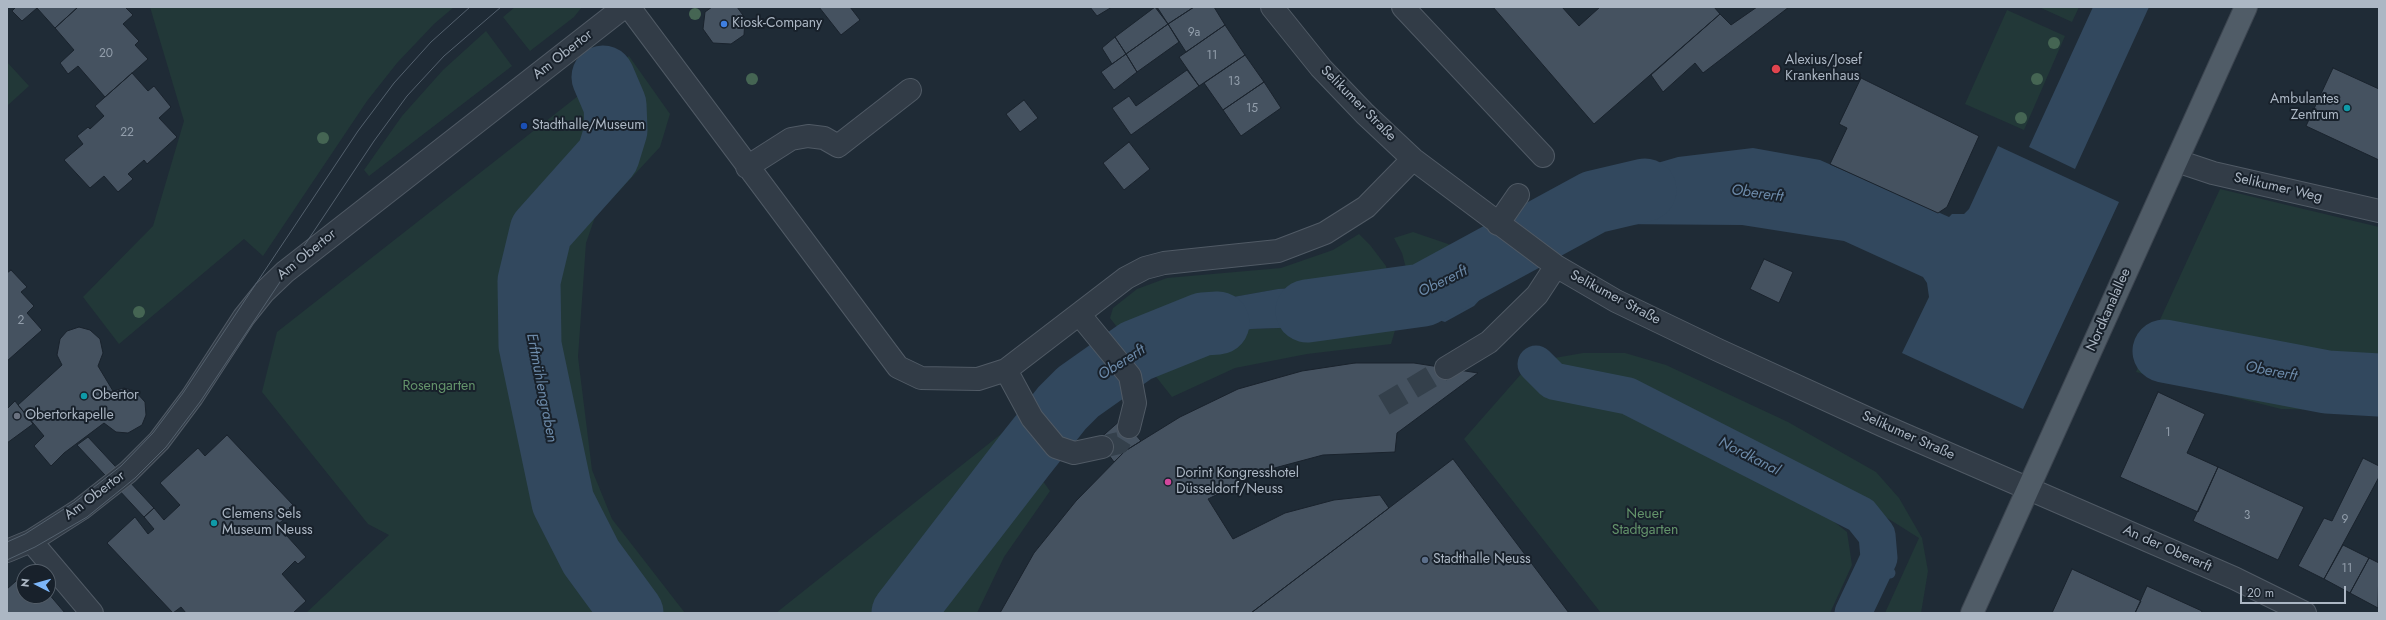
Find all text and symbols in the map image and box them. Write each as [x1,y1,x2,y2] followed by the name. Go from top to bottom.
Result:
[732,16,822,32] place label: Kiosk-Company
[719,19,729,29] marker: Kiosk-Company
[530,26,596,84] street label: Am Obertor
[1188,26,1200,40] house number: 9a
[99,47,113,61] house number: 20
[1207,49,1217,63] house number: 11
[1785,53,1862,86] place label: Alexius/Josef Krankenhaus
[1317,63,1399,145] street label: Selikumer Straße
[1770,63,1782,75] marker: Alexius/Josef Krankenhaus
[1228,75,1240,89] house number: 13
[2270,92,2339,124] place label: Ambulantes Zentrum
[1246,102,1258,116] house number: 15
[2342,103,2352,113] marker: Ambulantes Zentrum
[532,118,645,134] place label: Stadthalle/Museum
[519,121,529,131] marker: Stadthalle/Museum
[120,126,134,140] house number: 22
[2232,170,2324,206] street label: Selikumer Weg
[1730,181,1784,207] water label: Obererft
[274,226,340,284] street label: Am Obertor
[1416,262,1470,302] water label: Obererft
[2083,266,2135,354] street label: Nordkanalallee
[1567,267,1663,329] street label: Selikumer Straße
[18,314,24,328] house number: 2
[522,332,560,444] water label: Erftmühlengraben
[1095,342,1149,384] water label: Obererft
[2244,358,2298,386] water label: Obererft
[402,379,476,395] park label: Rosengarten
[92,388,139,404] place label: Obertor
[79,391,89,401] marker: Obertor
[25,408,114,424] place label: Obertorkapelle
[1859,408,1957,464] street label: Selikumer Straße
[12,411,22,421] marker: Obertorkapelle
[2165,426,2171,440] house number: 1
[1715,434,1783,480] water label: Nordkanal
[1176,466,1299,498] place label: Dorint Kongresshotel Düsseldorf/Neuss
[62,468,128,524] street label: Am Obertor
[1163,477,1173,487] marker: Dorint Kongresshotel Düsseldorf/Neuss
[222,507,313,540] place label: Clemens Sels Museum Neuss
[1612,507,1678,540] park label: Neuer Stadtgarten
[2244,509,2250,523] house number: 3
[2342,513,2348,527] house number: 9
[209,518,219,528] marker: Clemens Sels Museum Neuss
[2120,522,2214,576] street label: An der Obererft
[1433,552,1531,568] place label: Stadthalle Neuss
[1420,555,1430,565] marker: Stadthalle Neuss
[2342,562,2352,576] house number: 11
[16,564,56,604] north arrow
[17,578,33,588] text: N
[2242,578,2348,604] scale bar
[2247,584,2274,602] text: 20 m

